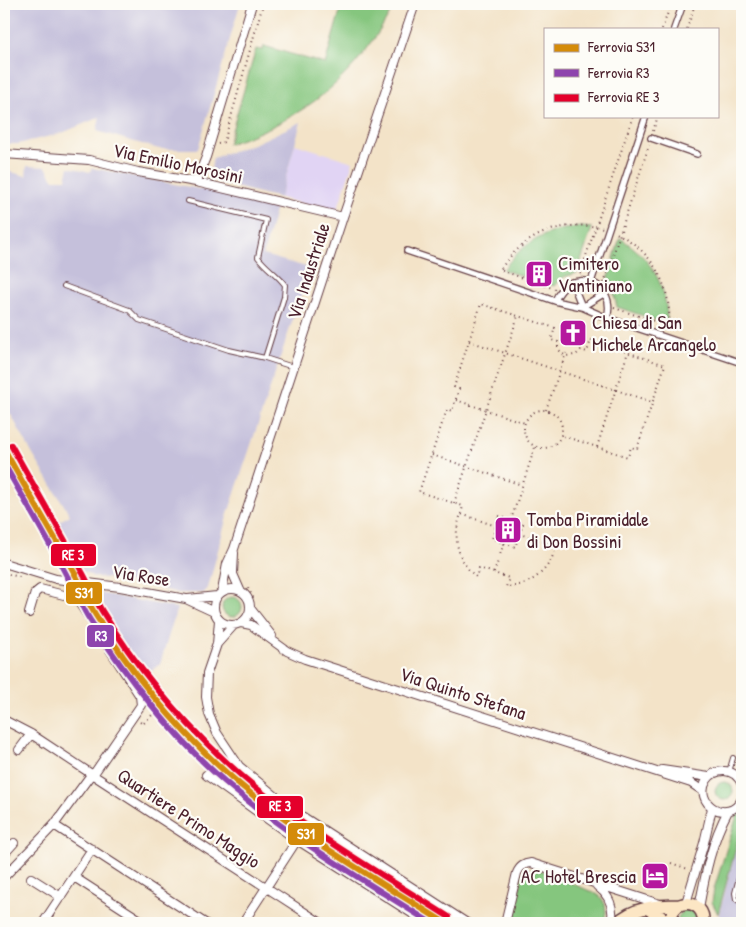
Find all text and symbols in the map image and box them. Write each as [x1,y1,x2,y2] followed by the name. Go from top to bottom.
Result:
[544,28,718,118] legend
[587,36,655,57] text: Ferrovia S31
[587,62,650,83] text: Ferrovia R3
[587,86,660,107] text: Ferrovia RE 3
[111,137,245,189] street label: Via Emilio Morosini
[280,219,336,323] street label: Via Industriale
[558,250,632,298] place label: Cimitero Vantiniano
[524,259,554,289] building icon: Cimitero Vantiniano
[592,309,717,357] place label: Chiesa di San Michele Arcangelo
[558,318,588,348] church icon: Chiesa di San Michele Arcangelo
[527,506,649,554] place label: Tomba Piramidale di Don Bossini
[493,515,523,545] building icon: Tomba Piramidale di Don Bossini
[50,543,97,567] line badge: RE 3
[62,545,85,564] text: RE 3
[110,558,172,592] street label: Via Rose
[65,581,103,605] line badge: S31
[75,583,93,602] text: S31
[86,624,115,648] line badge: R3
[95,626,108,645] text: R3
[397,660,530,726] street label: Via Quinto Stefana
[112,762,266,874] street label: Quartiere Primo Maggio
[256,795,304,819] line badge: RE 3
[269,796,292,815] text: RE 3
[287,822,325,846] line badge: S31
[297,824,315,843] text: S31
[640,861,670,891] hotel icon: AC Hotel Brescia
[521,863,637,889] place label: AC Hotel Brescia

